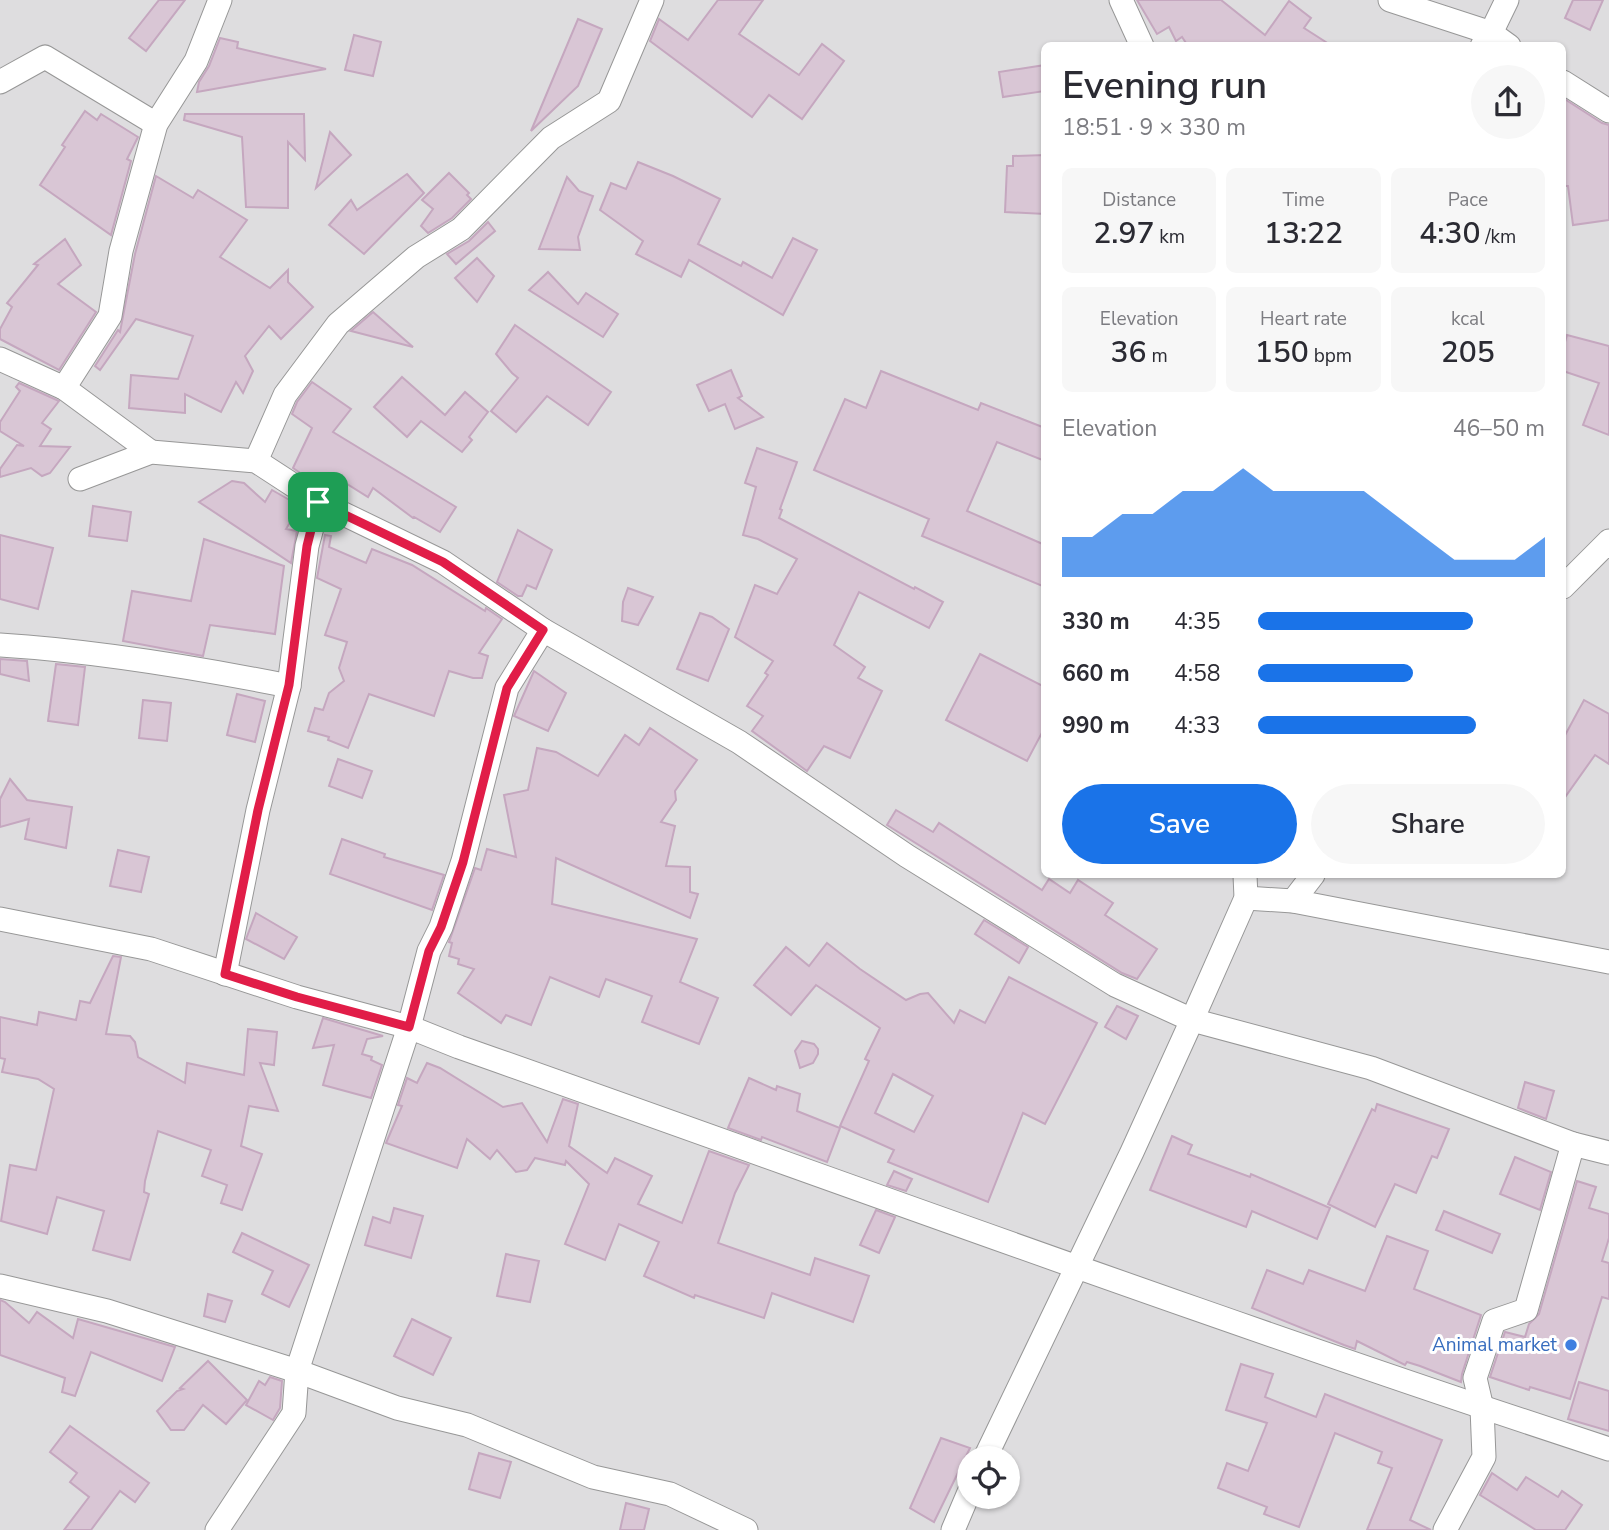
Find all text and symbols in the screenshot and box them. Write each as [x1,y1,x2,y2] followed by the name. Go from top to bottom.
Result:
[1062,60,1267,111] text: Evening run
[1471,65,1545,139] button: share
[1062,112,1246,143] text: 18:51 · 9 × 330 m
[1102,187,1176,213] text: Distance
[1282,187,1325,213] text: Time
[1448,187,1488,213] text: Pace
[1093,213,1154,254] text: 2.97
[1264,213,1343,254] text: 13:22
[1419,213,1480,254] text: 4:30
[1154,224,1185,250] text: km
[1480,224,1516,250] text: /km
[1100,306,1179,332] text: Elevation
[1260,306,1347,332] text: Heart rate
[1451,306,1485,332] text: kcal
[1111,332,1147,373] text: 36
[1255,332,1309,373] text: 150
[1441,332,1495,373] text: 205
[1147,343,1168,369] text: m
[1309,343,1352,369] text: bpm
[1062,413,1157,444] text: Elevation
[1453,413,1545,444] text: 46–50 m
[288,472,348,532] pin
[299,483,337,521] icon: arrive
[1062,606,1130,637] text: 330 m
[1174,606,1221,637] text: 4:35
[1062,658,1130,689] text: 660 m
[1174,658,1221,689] text: 4:58
[1062,710,1130,741] text: 990 m
[1174,710,1221,741] text: 4:33
[1062,784,1297,864] button: Save
[1311,784,1545,864] button: Share
[1432,1332,1557,1358] place label: Animal market
[1563,1337,1579,1353] marker: Animal market
[957,1446,1020,1509] map controls
[957,1446,1020,1509] button: locate

